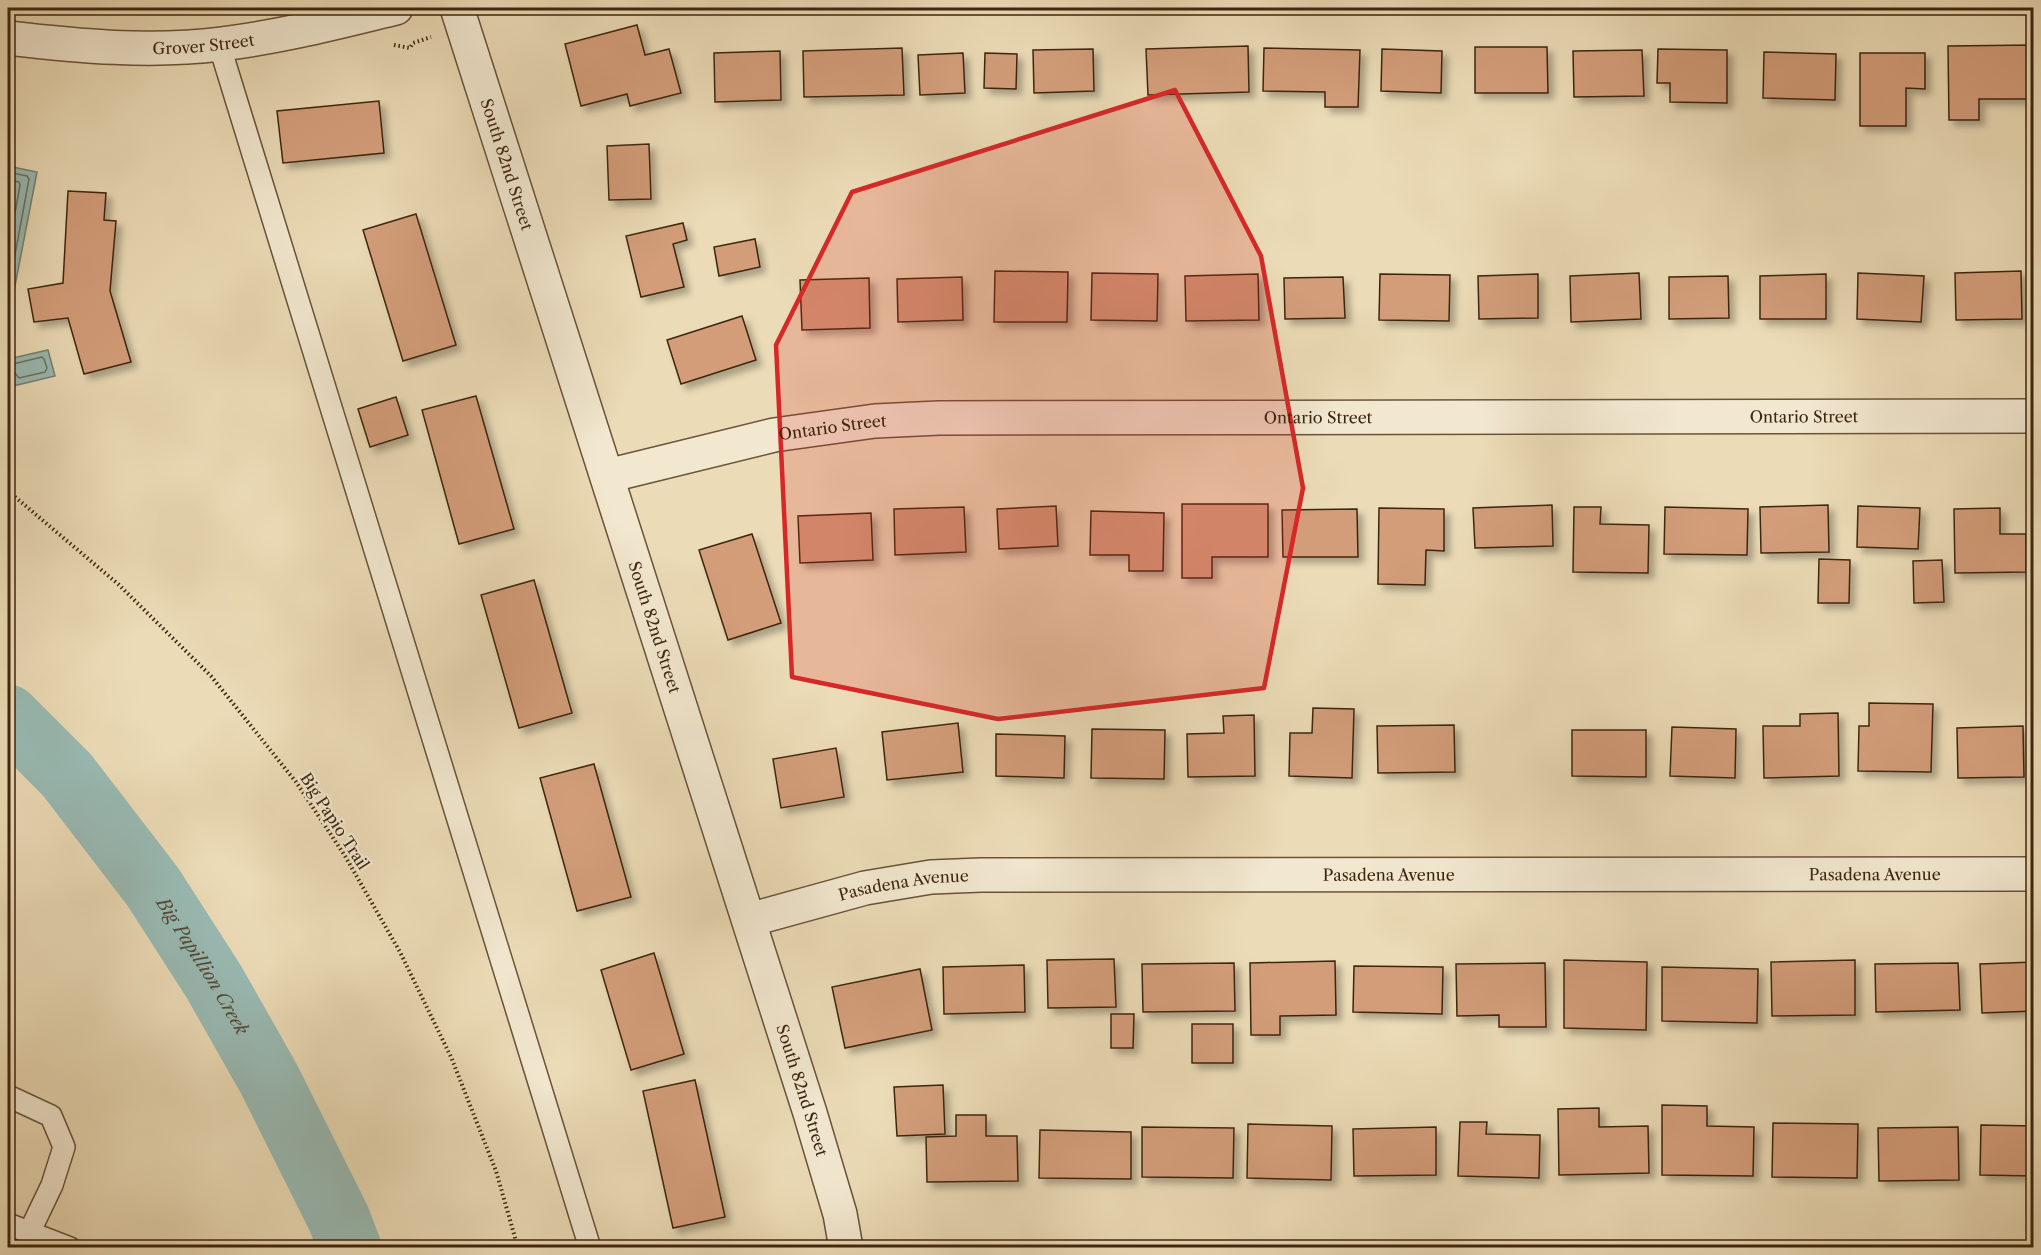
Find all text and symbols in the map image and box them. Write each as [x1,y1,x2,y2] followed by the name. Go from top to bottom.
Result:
[152,29,256,58] street label: Grover Street
[476,96,537,233] street label: South 82nd Street
[1750,406,1859,427] street label: Ontario Street
[1264,407,1373,427] street label: Ontario Street
[777,410,887,444] street label: Ontario Street
[624,559,685,696] street label: South 82nd Street
[296,769,374,873] street label: Big Papio Trail
[1809,864,1941,884] street label: Pasadena Avenue
[1323,865,1455,885] street label: Pasadena Avenue
[836,866,969,905] street label: Pasadena Avenue
[151,892,253,1040] water label: Big Papillion Creek
[772,1022,832,1159] street label: South 82nd Street

